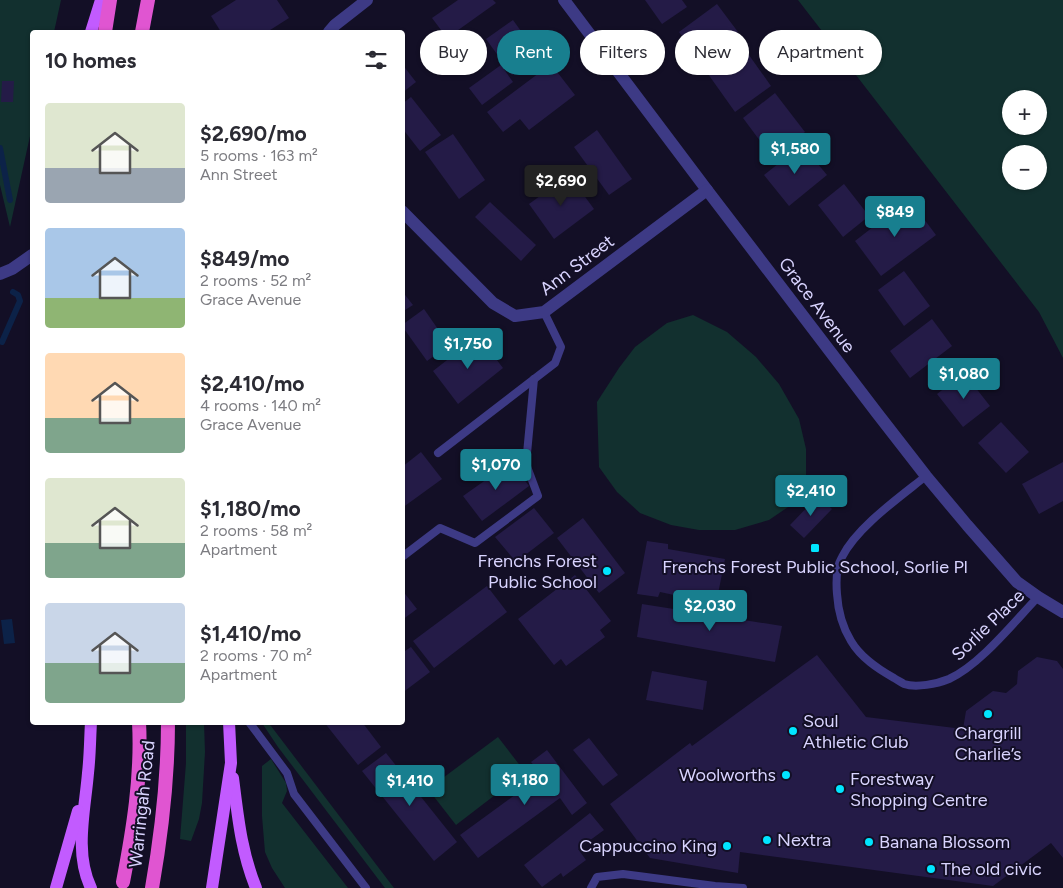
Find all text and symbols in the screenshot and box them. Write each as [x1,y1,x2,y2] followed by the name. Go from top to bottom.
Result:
[420,30,487,75] chip: Buy
[497,30,570,75] chip: Rent
[580,30,665,75] chip: Filters
[675,30,749,75] chip: New
[759,30,882,75] chip: Apartment
[362,46,390,74] icon: filters
[45,48,136,73] text: 10 homes
[1002,90,1047,190] map controls
[1002,90,1047,135] button: +
[200,121,307,146] text: $2,690/mo
[85,123,145,183] icon: home
[754,132,836,175] pin: $1,580
[770,139,820,158] text: $1,580
[1002,145,1047,190] button: −
[200,146,318,165] text: 5 rooms · 163 m²
[520,164,602,207] pin: $2,690
[200,165,277,184] text: Ann Street
[535,171,587,190] text: $2,690
[865,196,925,238] pin: $849
[876,202,914,221] text: $849
[536,230,619,300] street label: Ann Street
[200,246,290,271] text: $849/mo
[85,248,145,308] icon: home
[774,253,860,357] street label: Grace Avenue
[200,271,311,290] text: 2 rooms · 52 m²
[200,290,301,309] text: Grace Avenue
[427,328,509,370] pin: $1,750
[444,334,492,353] text: $1,750
[923,358,1005,400] pin: $1,080
[939,364,989,383] text: $1,080
[200,371,305,396] text: $2,410/mo
[85,373,145,433] icon: home
[200,396,321,415] text: 4 rooms · 140 m²
[200,415,301,434] text: Grace Avenue
[455,448,537,491] pin: $1,070
[471,455,521,474] text: $1,070
[770,474,852,517] pin: $2,410
[786,481,836,500] text: $2,410
[200,496,301,521] text: $1,180/mo
[85,498,145,558] icon: home
[200,521,312,540] text: 2 rooms · 58 m²
[200,540,277,559] text: Apartment
[809,542,821,554] marker: Frenchs Forest Public School, Sorlie Pl
[478,550,597,593] place label: Frenchs Forest Public School
[662,556,968,578] place label: Frenchs Forest Public School, Sorlie Pl
[601,565,613,577] marker: Frenchs Forest Public School
[947,585,1029,665] street label: Sorlie Place
[669,590,751,632] pin: $2,030
[684,596,736,615] text: $2,030
[200,621,301,646] text: $1,410/mo
[85,623,145,683] icon: home
[200,646,312,665] text: 2 rooms · 70 m²
[200,665,277,684] text: Apartment
[982,708,994,720] marker: Chargrill Charlie’s
[803,710,909,753] place label: Soul Athletic Club
[954,722,1022,765] place label: Chargrill Charlie’s
[787,725,799,737] marker: Soul Athletic Club
[124,739,160,869] street label: Warringah Road
[369,764,451,807] pin: $1,410
[484,764,566,806] pin: $1,180
[679,764,776,786] place label: Woolworths
[850,768,988,811] place label: Forestway Shopping Centre
[780,769,792,781] marker: Woolworths
[502,770,548,789] text: $1,180
[387,771,433,790] text: $1,410
[834,783,846,795] marker: Forestway Shopping Centre
[777,829,831,851] place label: Nextra
[879,831,1010,853] place label: Banana Blossom
[761,834,773,846] marker: Nextra
[579,835,717,857] place label: Cappuccino King
[863,836,875,848] marker: Banana Blossom
[721,840,733,852] marker: Cappuccino King
[941,858,1042,880] place label: The old civic
[925,863,937,875] marker: The old civic

